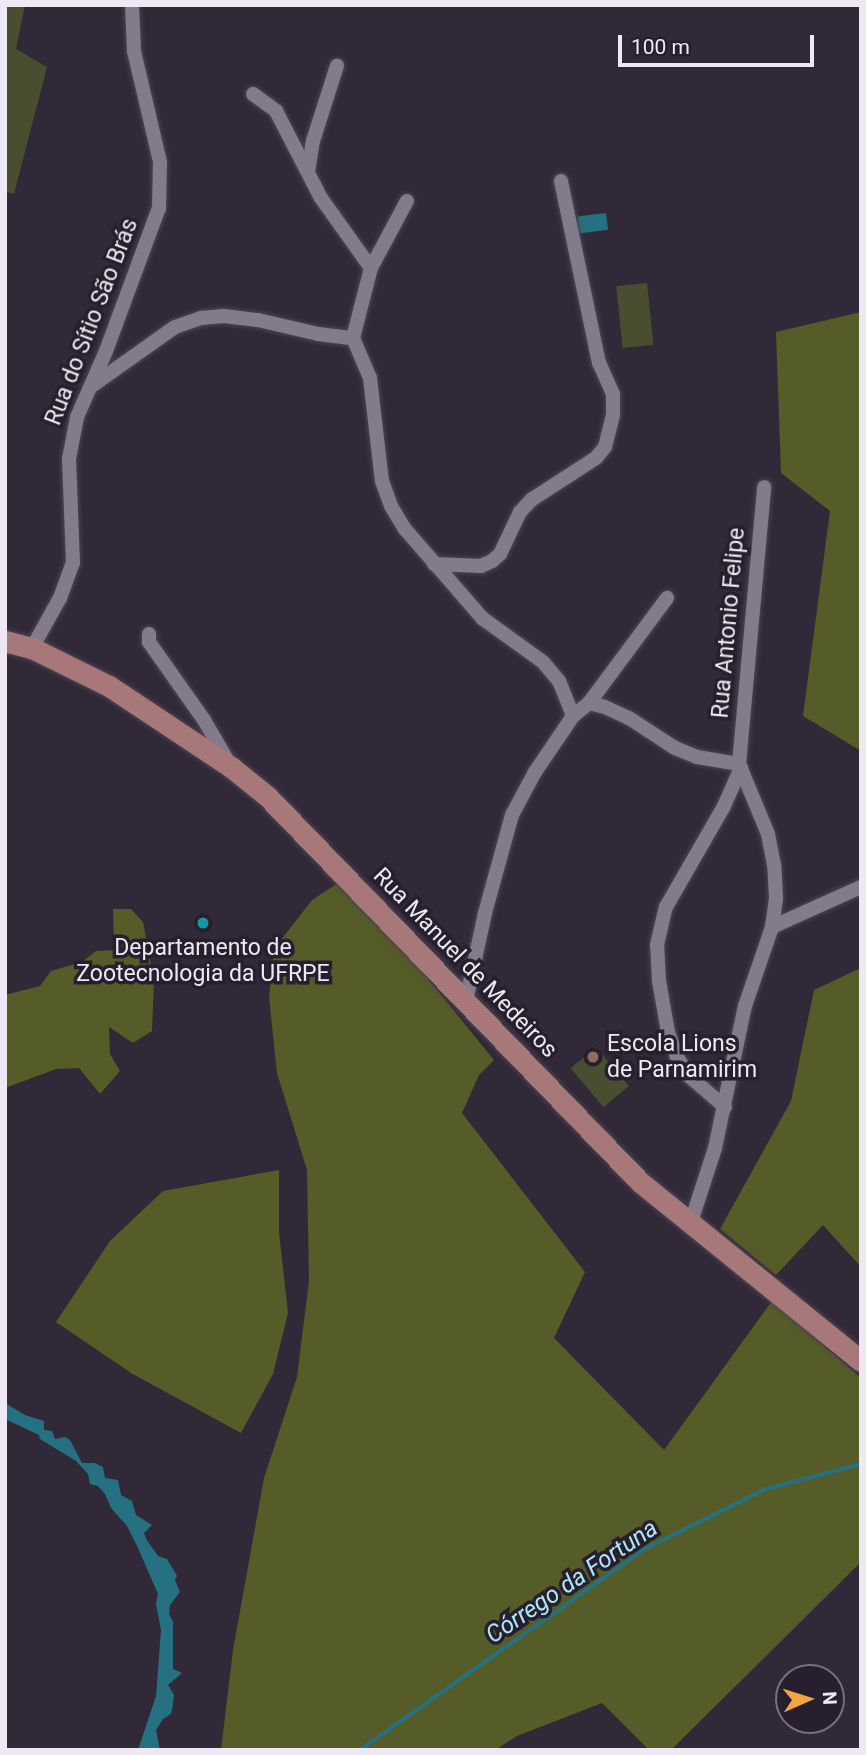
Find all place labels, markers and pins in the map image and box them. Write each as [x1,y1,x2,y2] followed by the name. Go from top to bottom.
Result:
[195,915,211,931] marker: Departamento de Zootecnologia da UFRPE
[76,934,330,988] place label: Departamento de Zootecnologia da UFRPE
[607,1030,757,1084] place label: Escola Lions de Parnamirim
[585,1049,601,1065] marker: Escola Lions de Parnamirim

